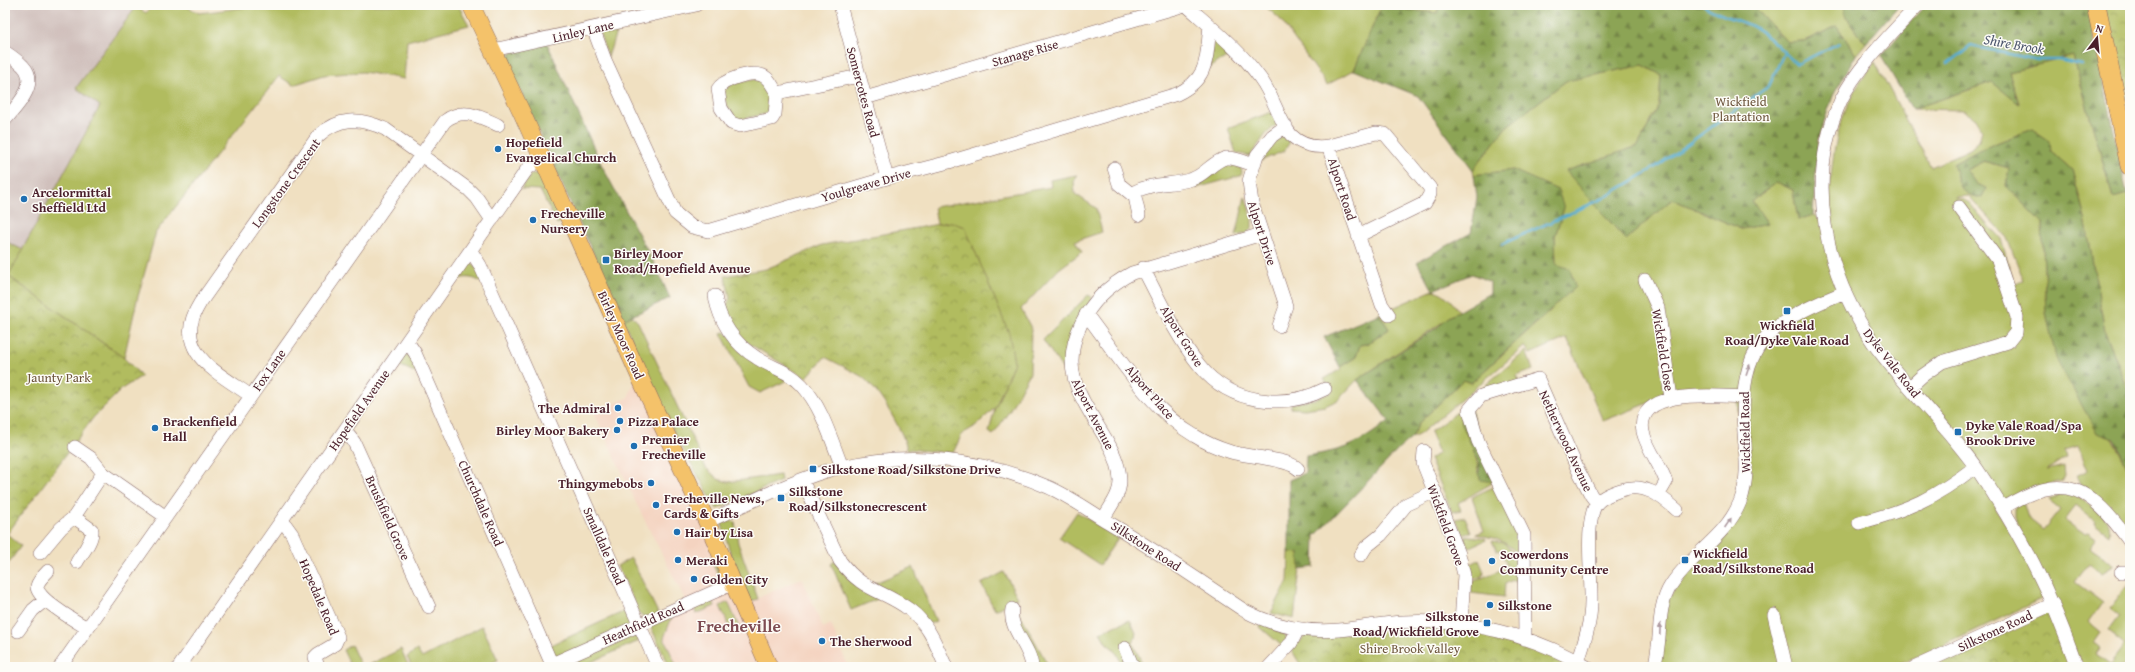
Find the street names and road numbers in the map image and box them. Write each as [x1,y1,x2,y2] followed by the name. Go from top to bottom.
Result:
[551,15,615,47] street label: Linley Lane
[990,34,1060,72] street label: Stanage Rise
[842,45,884,140] street label: Somercotes Road
[247,134,325,232] street label: Longstone Crescent
[1323,155,1361,223] street label: Alport Road
[819,163,913,207] street label: Youlgreave Drive
[1243,198,1281,268] street label: Alport Drive
[593,288,649,382] street label: Birley Moor Road
[1156,302,1208,370] street label: Alport Grove
[1647,308,1679,392] street label: Wickfield Close
[1859,324,1925,402] street label: Dyke Vale Road
[248,345,290,395] street label: Fox Lane
[1121,361,1179,423] street label: Alport Place
[324,365,394,455] street label: Hopefield Avenue
[1067,375,1119,453] street label: Alport Avenue
[1534,387,1598,495] street label: Netherwood Avenue
[1735,391,1755,473] street label: Wickfield Road
[454,457,508,549] street label: Churchdale Road
[361,473,415,563] street label: Brushfield Grove
[1422,481,1470,569] street label: Wickfield Grove
[578,504,630,588] street label: Smalldale Road
[1107,516,1185,576] street label: Silkstone Road
[294,556,344,638] street label: Hopedale Road
[599,597,687,649] street label: Heathfield Road
[1955,605,2035,657] street label: Silkstone Road

